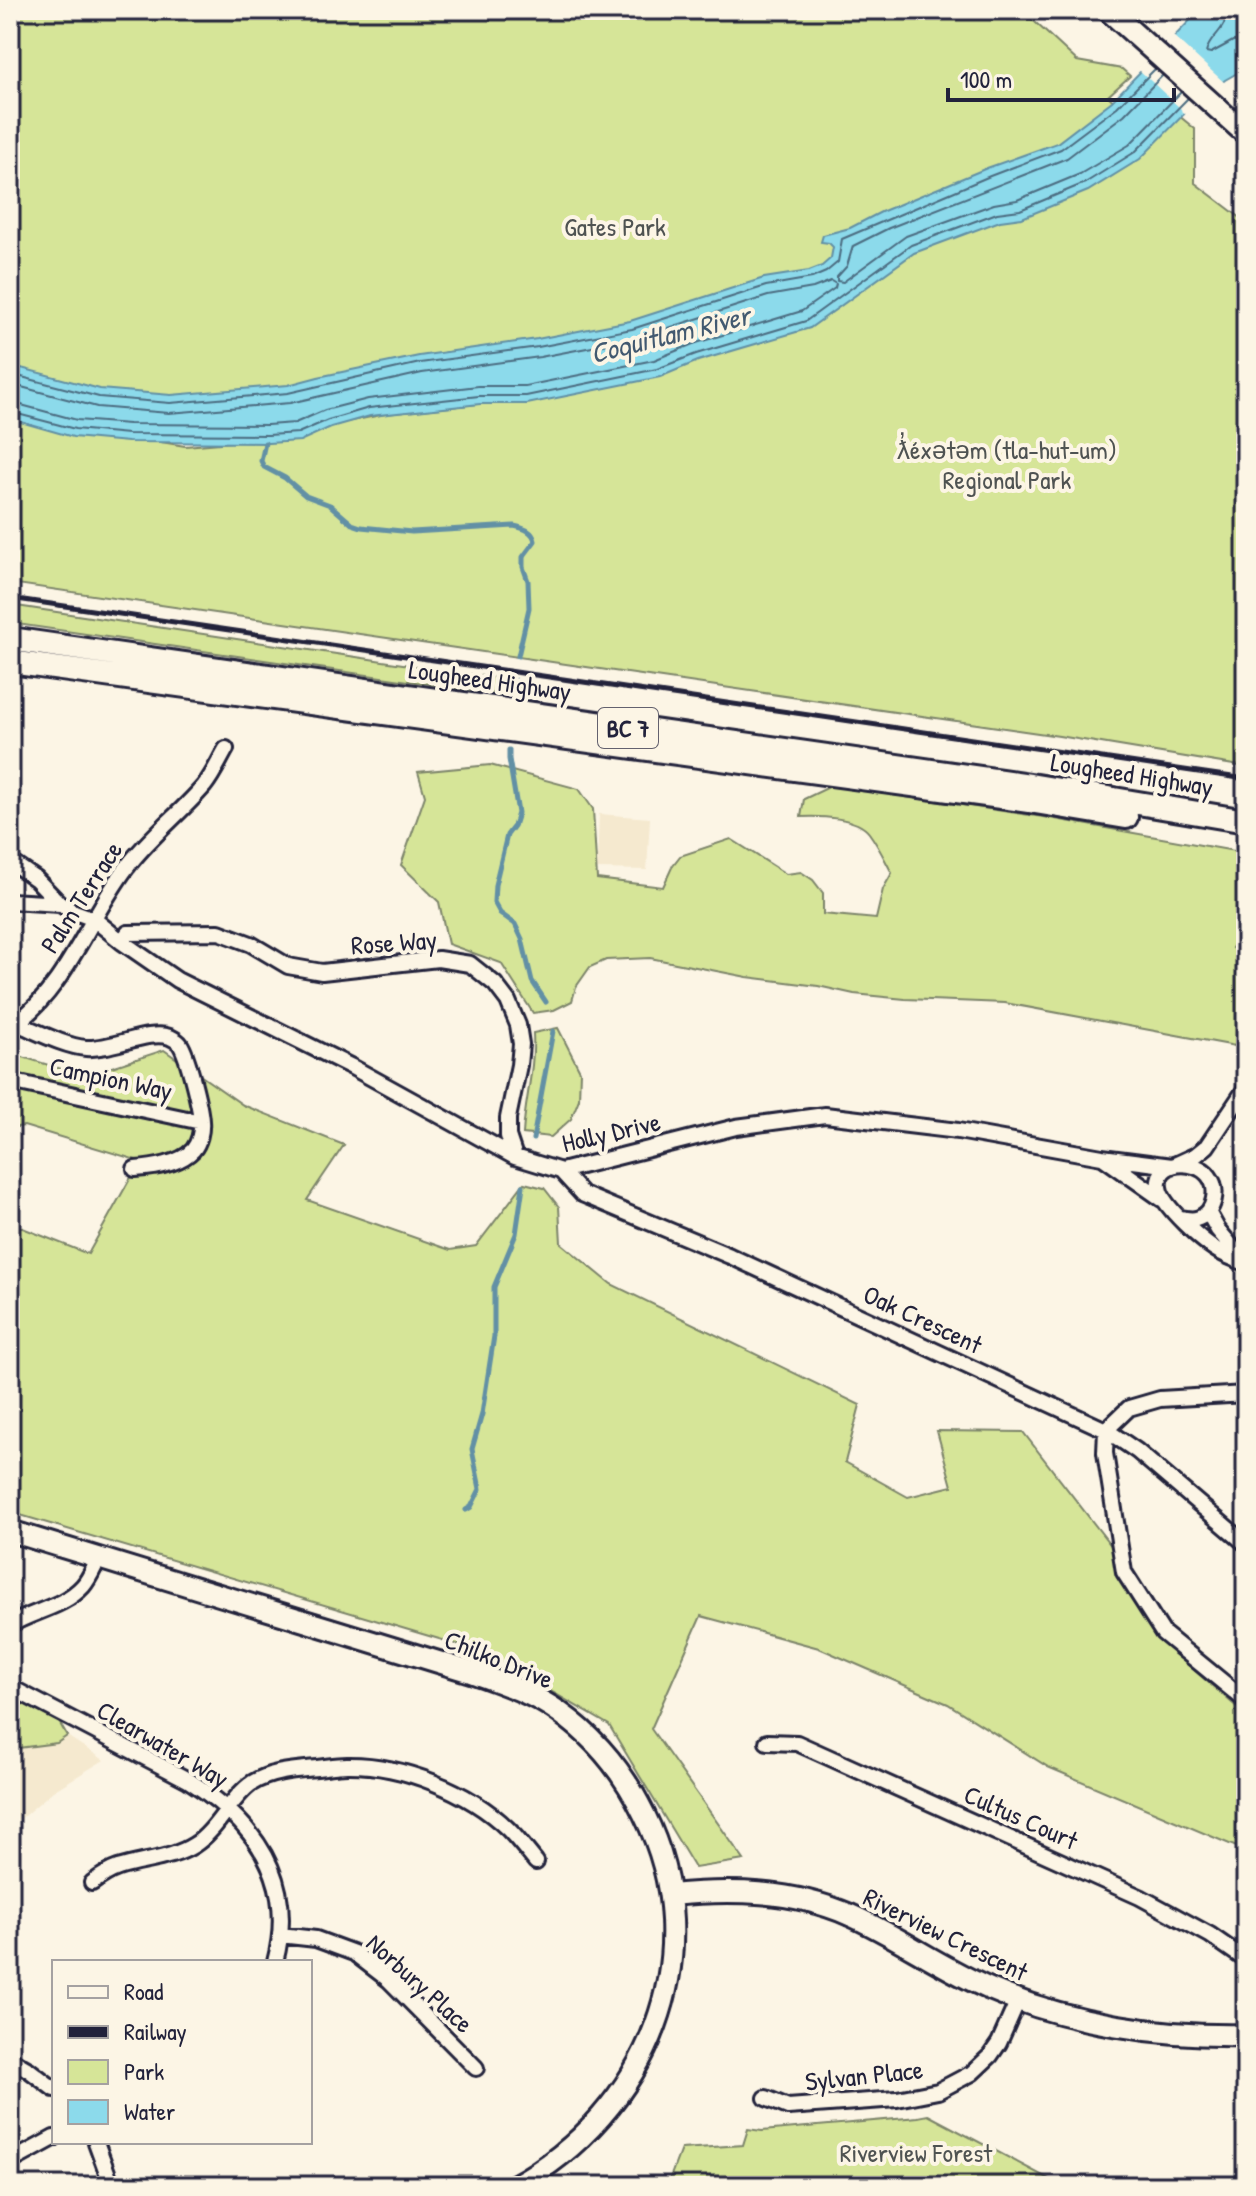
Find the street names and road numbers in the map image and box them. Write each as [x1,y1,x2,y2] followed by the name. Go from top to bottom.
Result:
[407,651,573,709] street label: Lougheed Highway
[598,708,658,748] road number: BC 7
[1048,744,1216,804] street label: Lougheed Highway
[32,834,130,960] street label: Palm Terrace
[350,922,438,962] street label: Rose Way
[46,1048,176,1108] street label: Campion Way
[558,1104,664,1160] street label: Holly Drive
[858,1276,989,1362] street label: Oak Crescent
[440,1621,558,1697] street label: Chilko Drive
[91,1692,235,1796] street label: Clearwater Way
[959,1776,1084,1858] street label: Cultus Court
[858,1879,1035,1989] street label: Riverview Crescent
[359,1926,481,2040] street label: Norbury Place
[803,2051,925,2099] street label: Sylvan Place

